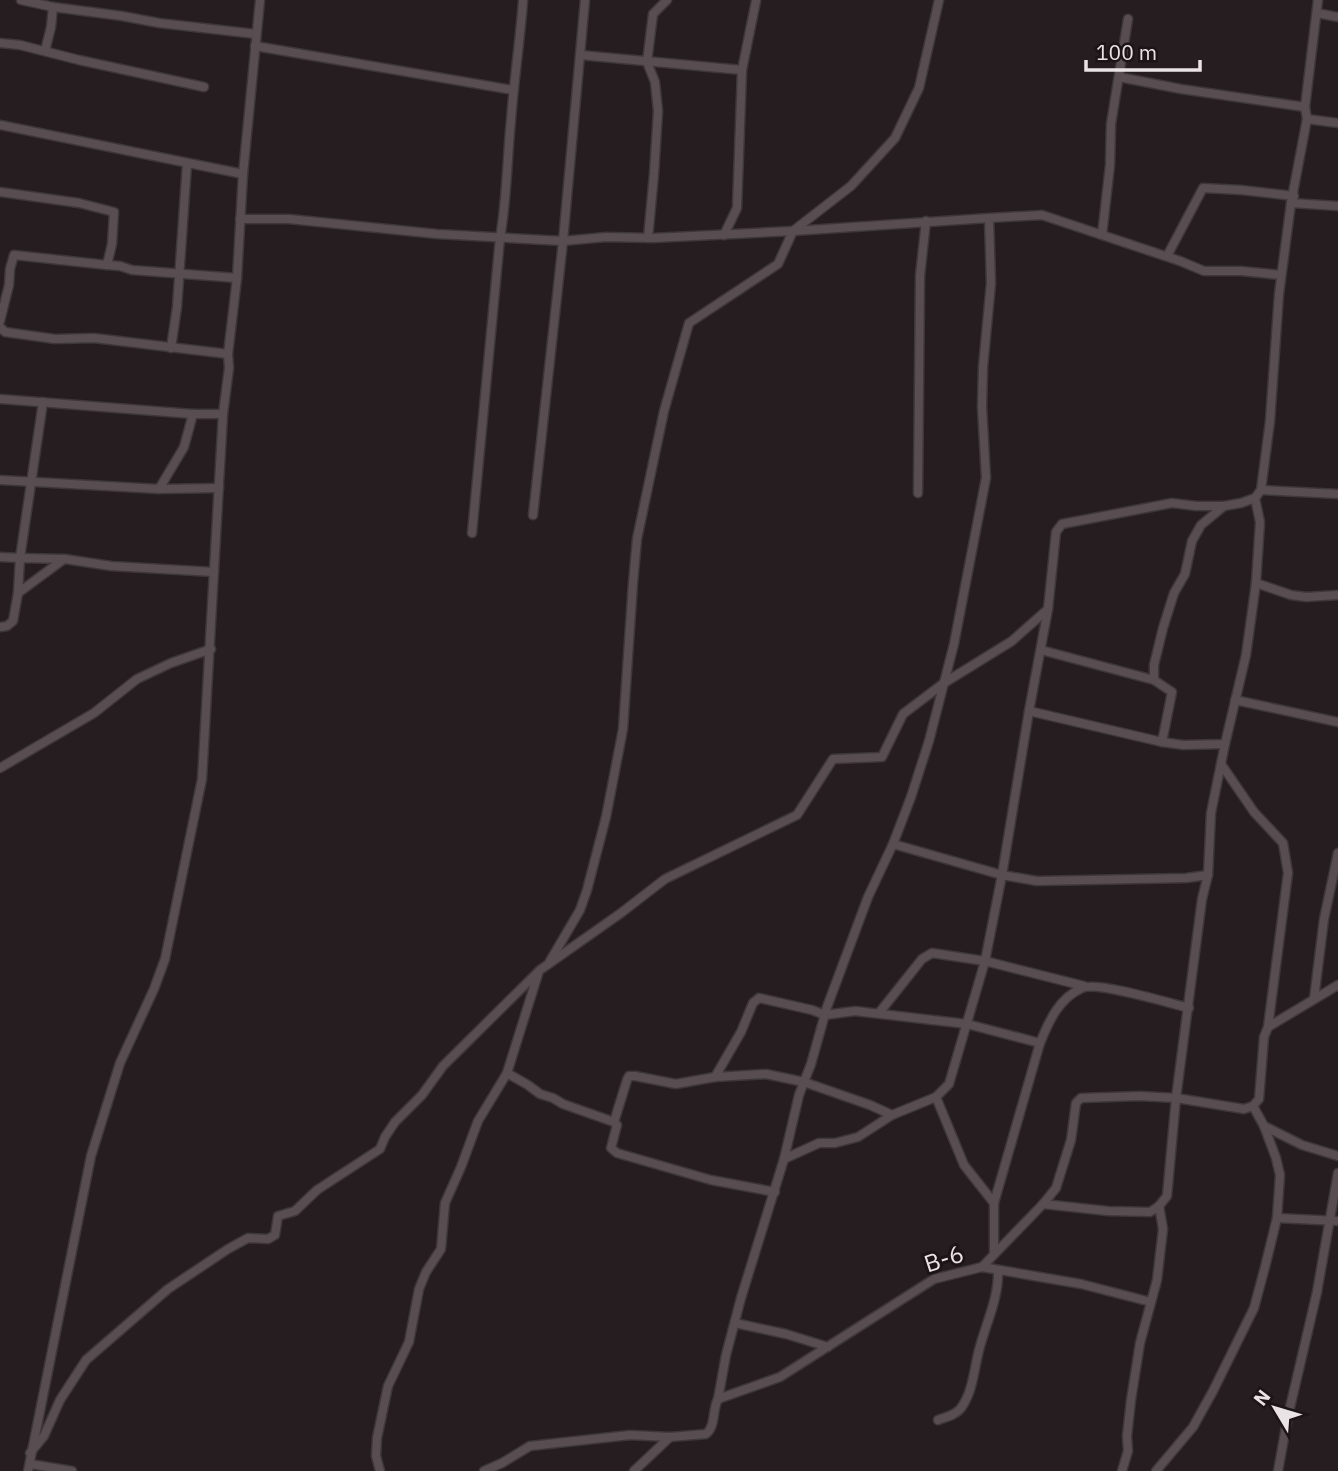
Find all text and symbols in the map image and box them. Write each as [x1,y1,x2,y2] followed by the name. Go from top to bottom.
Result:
[1086,28,1200,72] scale bar
[1096,38,1157,66] text: 100 m
[920,1237,967,1279] street label: B-6
[1240,1373,1310,1443] north arrow
[1248,1385,1275,1410] text: N

